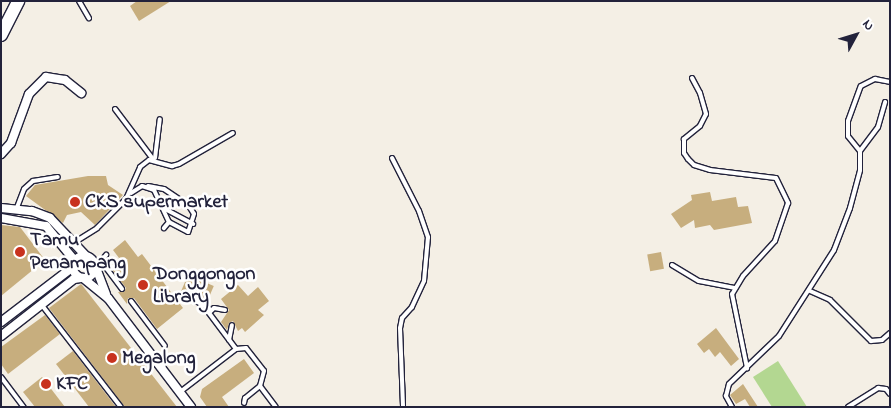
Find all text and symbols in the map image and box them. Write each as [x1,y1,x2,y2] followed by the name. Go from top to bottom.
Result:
[831,10,881,60] north arrow
[857,15,879,36] text: N
[85,190,228,214] place label: CKS supermarket
[69,196,81,208] marker: CKS supermarket
[30,228,126,275] place label: Tamu Penampang
[14,246,26,258] marker: Tamu Penampang
[153,262,255,309] place label: Donggongon Library
[137,279,149,291] marker: Donggongon Library
[122,346,196,370] place label: Megalong
[106,352,118,364] marker: Megalong
[56,372,88,396] place label: KFC
[40,378,52,390] marker: KFC

